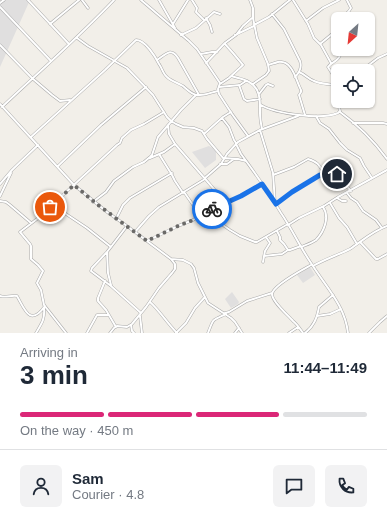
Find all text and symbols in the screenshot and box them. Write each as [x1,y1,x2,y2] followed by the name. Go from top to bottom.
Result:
[331,12,375,56] north arrow
[331,12,375,108] map controls
[331,64,375,108] button: locate
[320,157,354,191] pin
[326,163,348,185] icon: home
[192,189,232,229] courier
[33,190,67,224] pin
[39,196,61,218] icon: bag
[201,198,223,220] icon: bike
[20,345,78,360] text: Arriving in
[284,359,367,376] text: 11:44–11:49
[20,360,88,390] text: 3 min
[20,423,133,438] text: On the way · 450 m
[20,465,62,507] button: person
[273,465,315,507] button: chat
[325,465,367,507] button: phone
[72,470,104,487] text: Sam
[72,487,144,502] text: Courier · 4.8

